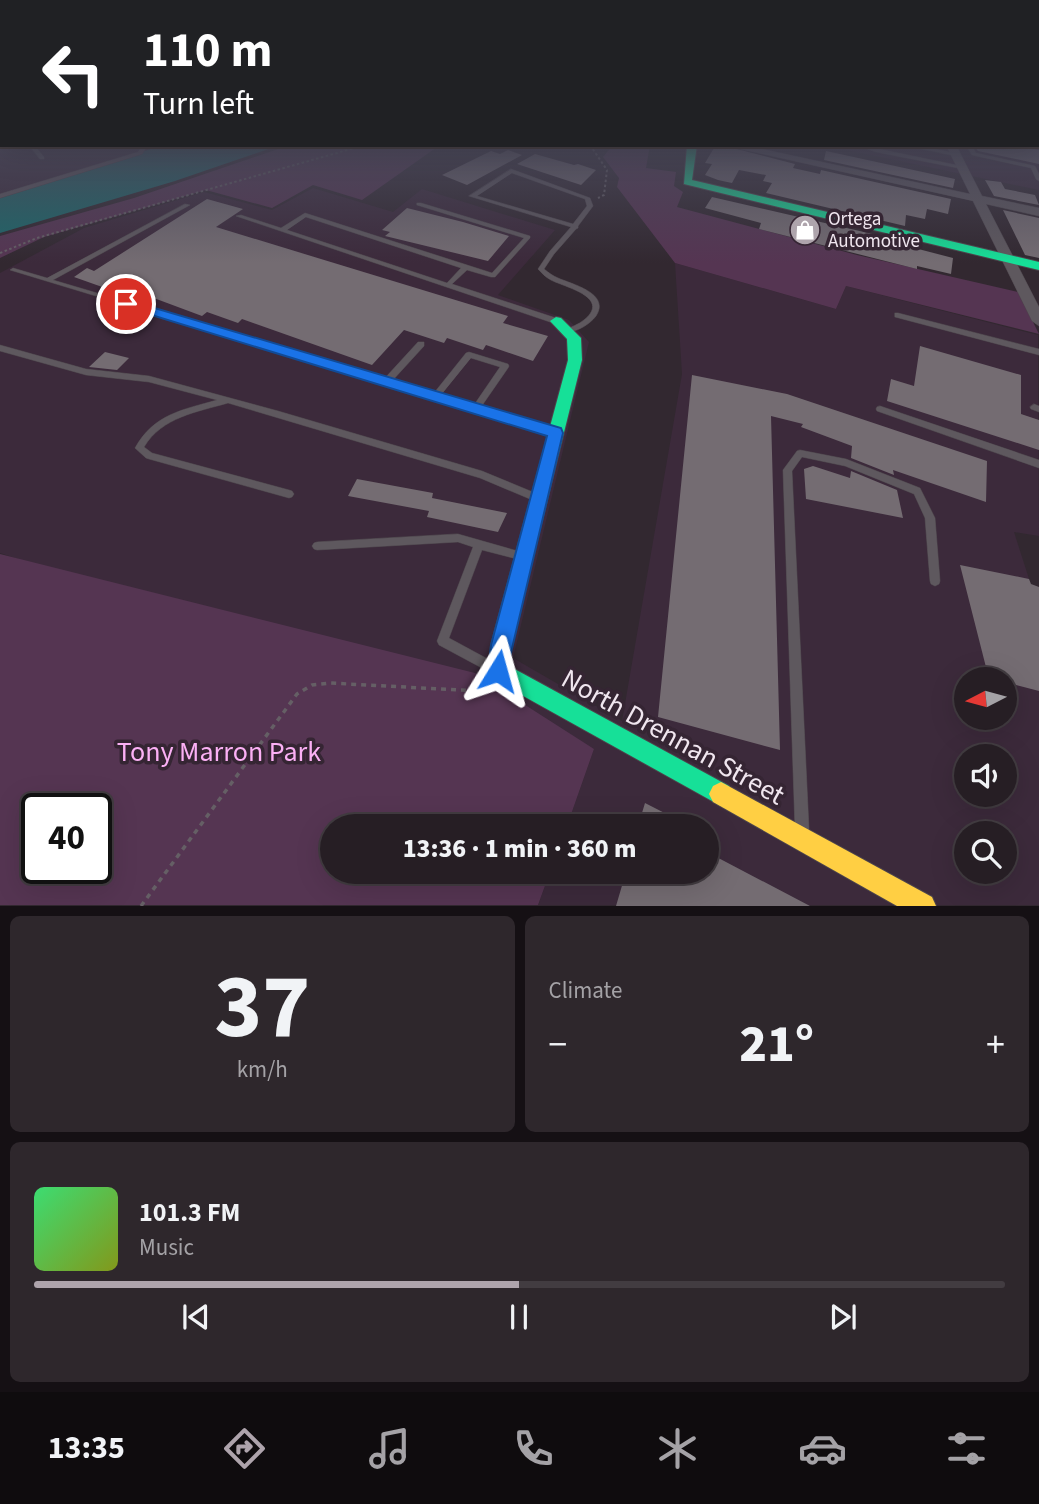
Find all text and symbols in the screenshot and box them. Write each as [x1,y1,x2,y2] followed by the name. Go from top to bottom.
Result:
[143,16,272,86] text: 110 m
[28,28,119,119] icon: left
[143,81,254,127] text: Turn left
[828,206,920,255] place label: Ortega Automotive
[788,213,822,247] shop icon: Ortega Automotive
[96,274,156,334] pin
[107,285,145,323] icon: arrive
[461,634,535,708] position arrow
[554,659,792,815] street label: North Drennan Street
[954,667,1017,730] north arrow
[954,667,1017,884] map controls
[117,732,321,772] park label: Tony Marron Park
[954,744,1017,807] button: sound
[21,793,112,884] speed limit sign: 40
[954,821,1017,884] button: search
[403,830,636,867] text: 13:36 · 1 min · 360 m
[214,943,310,1072] text: 37
[549,974,622,1007] text: Climate
[739,1008,814,1082] text: 21°
[549,1018,567,1072] text: −
[986,1018,1005,1072] text: +
[237,1053,288,1086] text: km/h
[139,1194,240,1231] text: 101.3 FM
[139,1231,194,1264] text: Music
[177,1298,215,1336] icon: previous
[500,1298,538,1336] icon: pause
[824,1298,862,1336] icon: next
[220,1424,269,1473] icon: directions
[365,1424,414,1473] icon: music
[509,1424,558,1473] icon: phone
[653,1424,702,1473] icon: climate
[798,1424,847,1473] icon: car
[942,1424,991,1473] icon: filters
[48,1425,125,1471] text: 13:35

